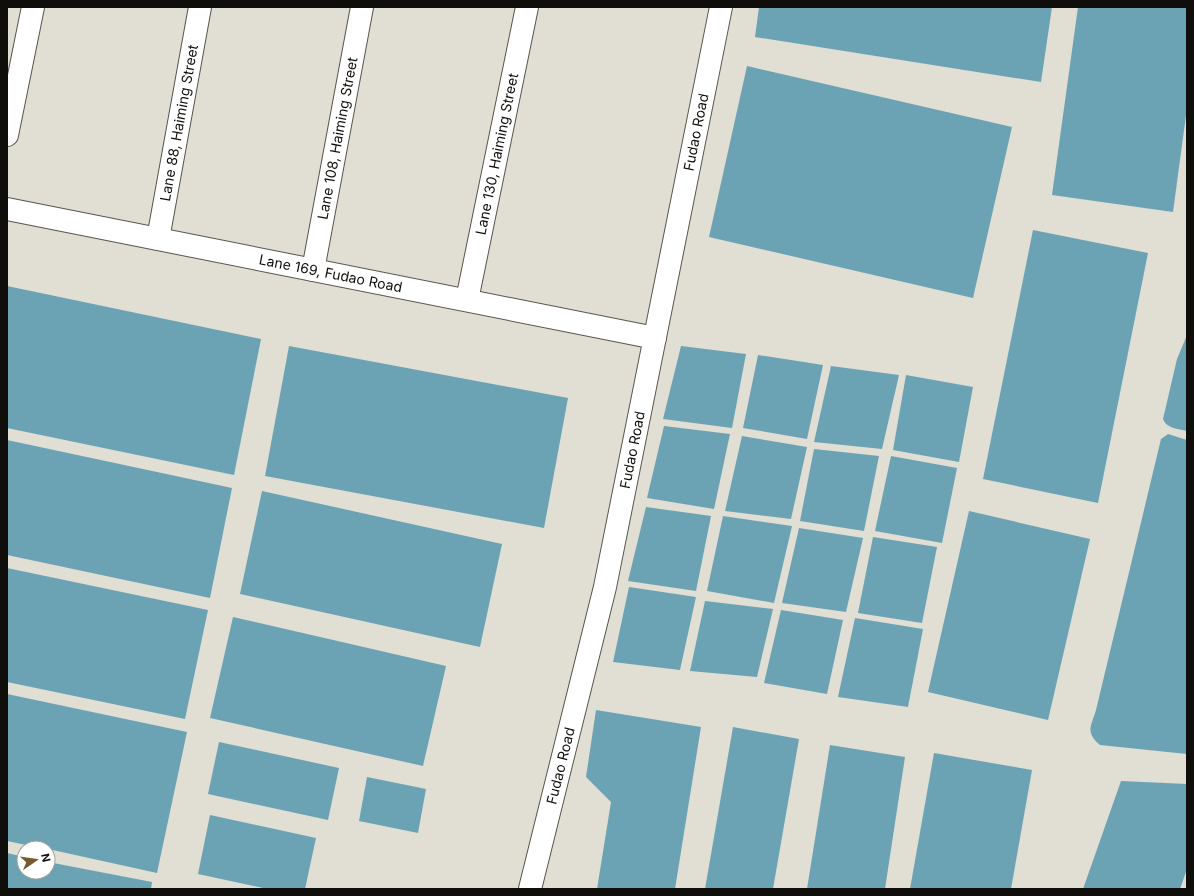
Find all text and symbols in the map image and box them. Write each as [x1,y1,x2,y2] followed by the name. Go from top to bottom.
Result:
[156,43,201,202] street label: Lane 88, Haiming Street
[314,55,361,221] street label: Lane 108, Haiming Street
[472,71,521,236] street label: Lane 130, Haiming Street
[679,92,712,172] street label: Fudao Road
[258,250,404,295] street label: Lane 169, Fudao Road
[616,410,648,490] street label: Fudao Road
[542,725,578,806] street label: Fudao Road
[16,840,56,880] north arrow
[38,852,54,863] text: N

